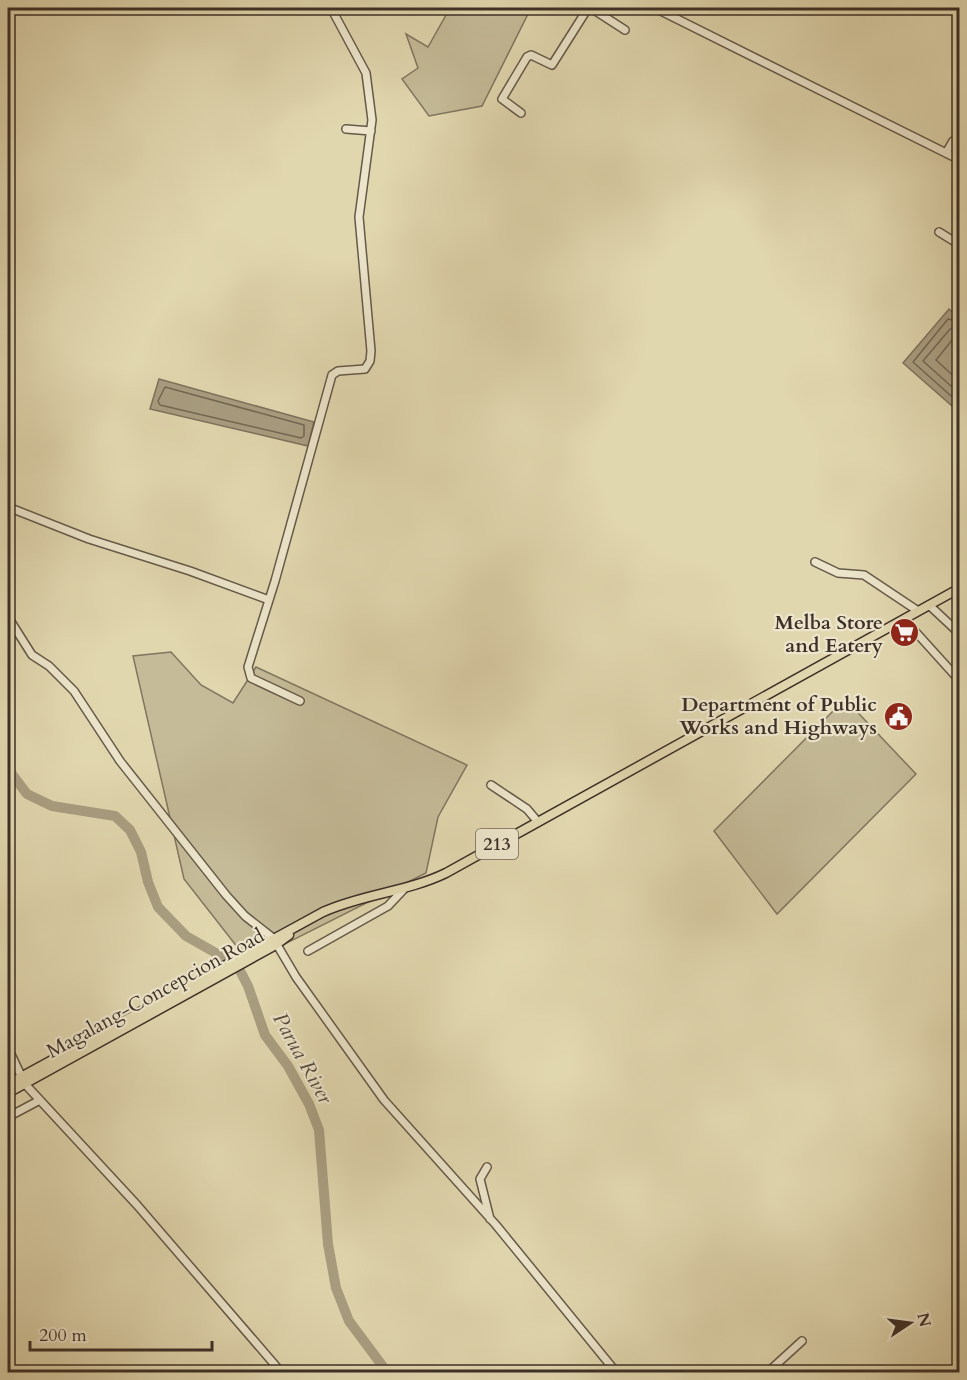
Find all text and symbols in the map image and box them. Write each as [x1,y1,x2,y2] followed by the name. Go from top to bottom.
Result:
[774,609,884,659] place label: Melba Store and Eatery
[888,617,920,649] supermarket icon: Melba Store and Eatery
[678,691,877,741] place label: Department of Public Works and Highways
[882,700,914,732] public building icon: Department of Public Works and Highways
[476,829,518,859] road number: 213
[41,922,269,1065] street label: Magalang-Concepcion Road
[266,1007,340,1110] water label: Parua River
[880,1293,940,1353] north arrow
[911,1311,936,1329] text: N
[30,1314,212,1352] scale bar
[39,1323,87,1348] text: 200 m

